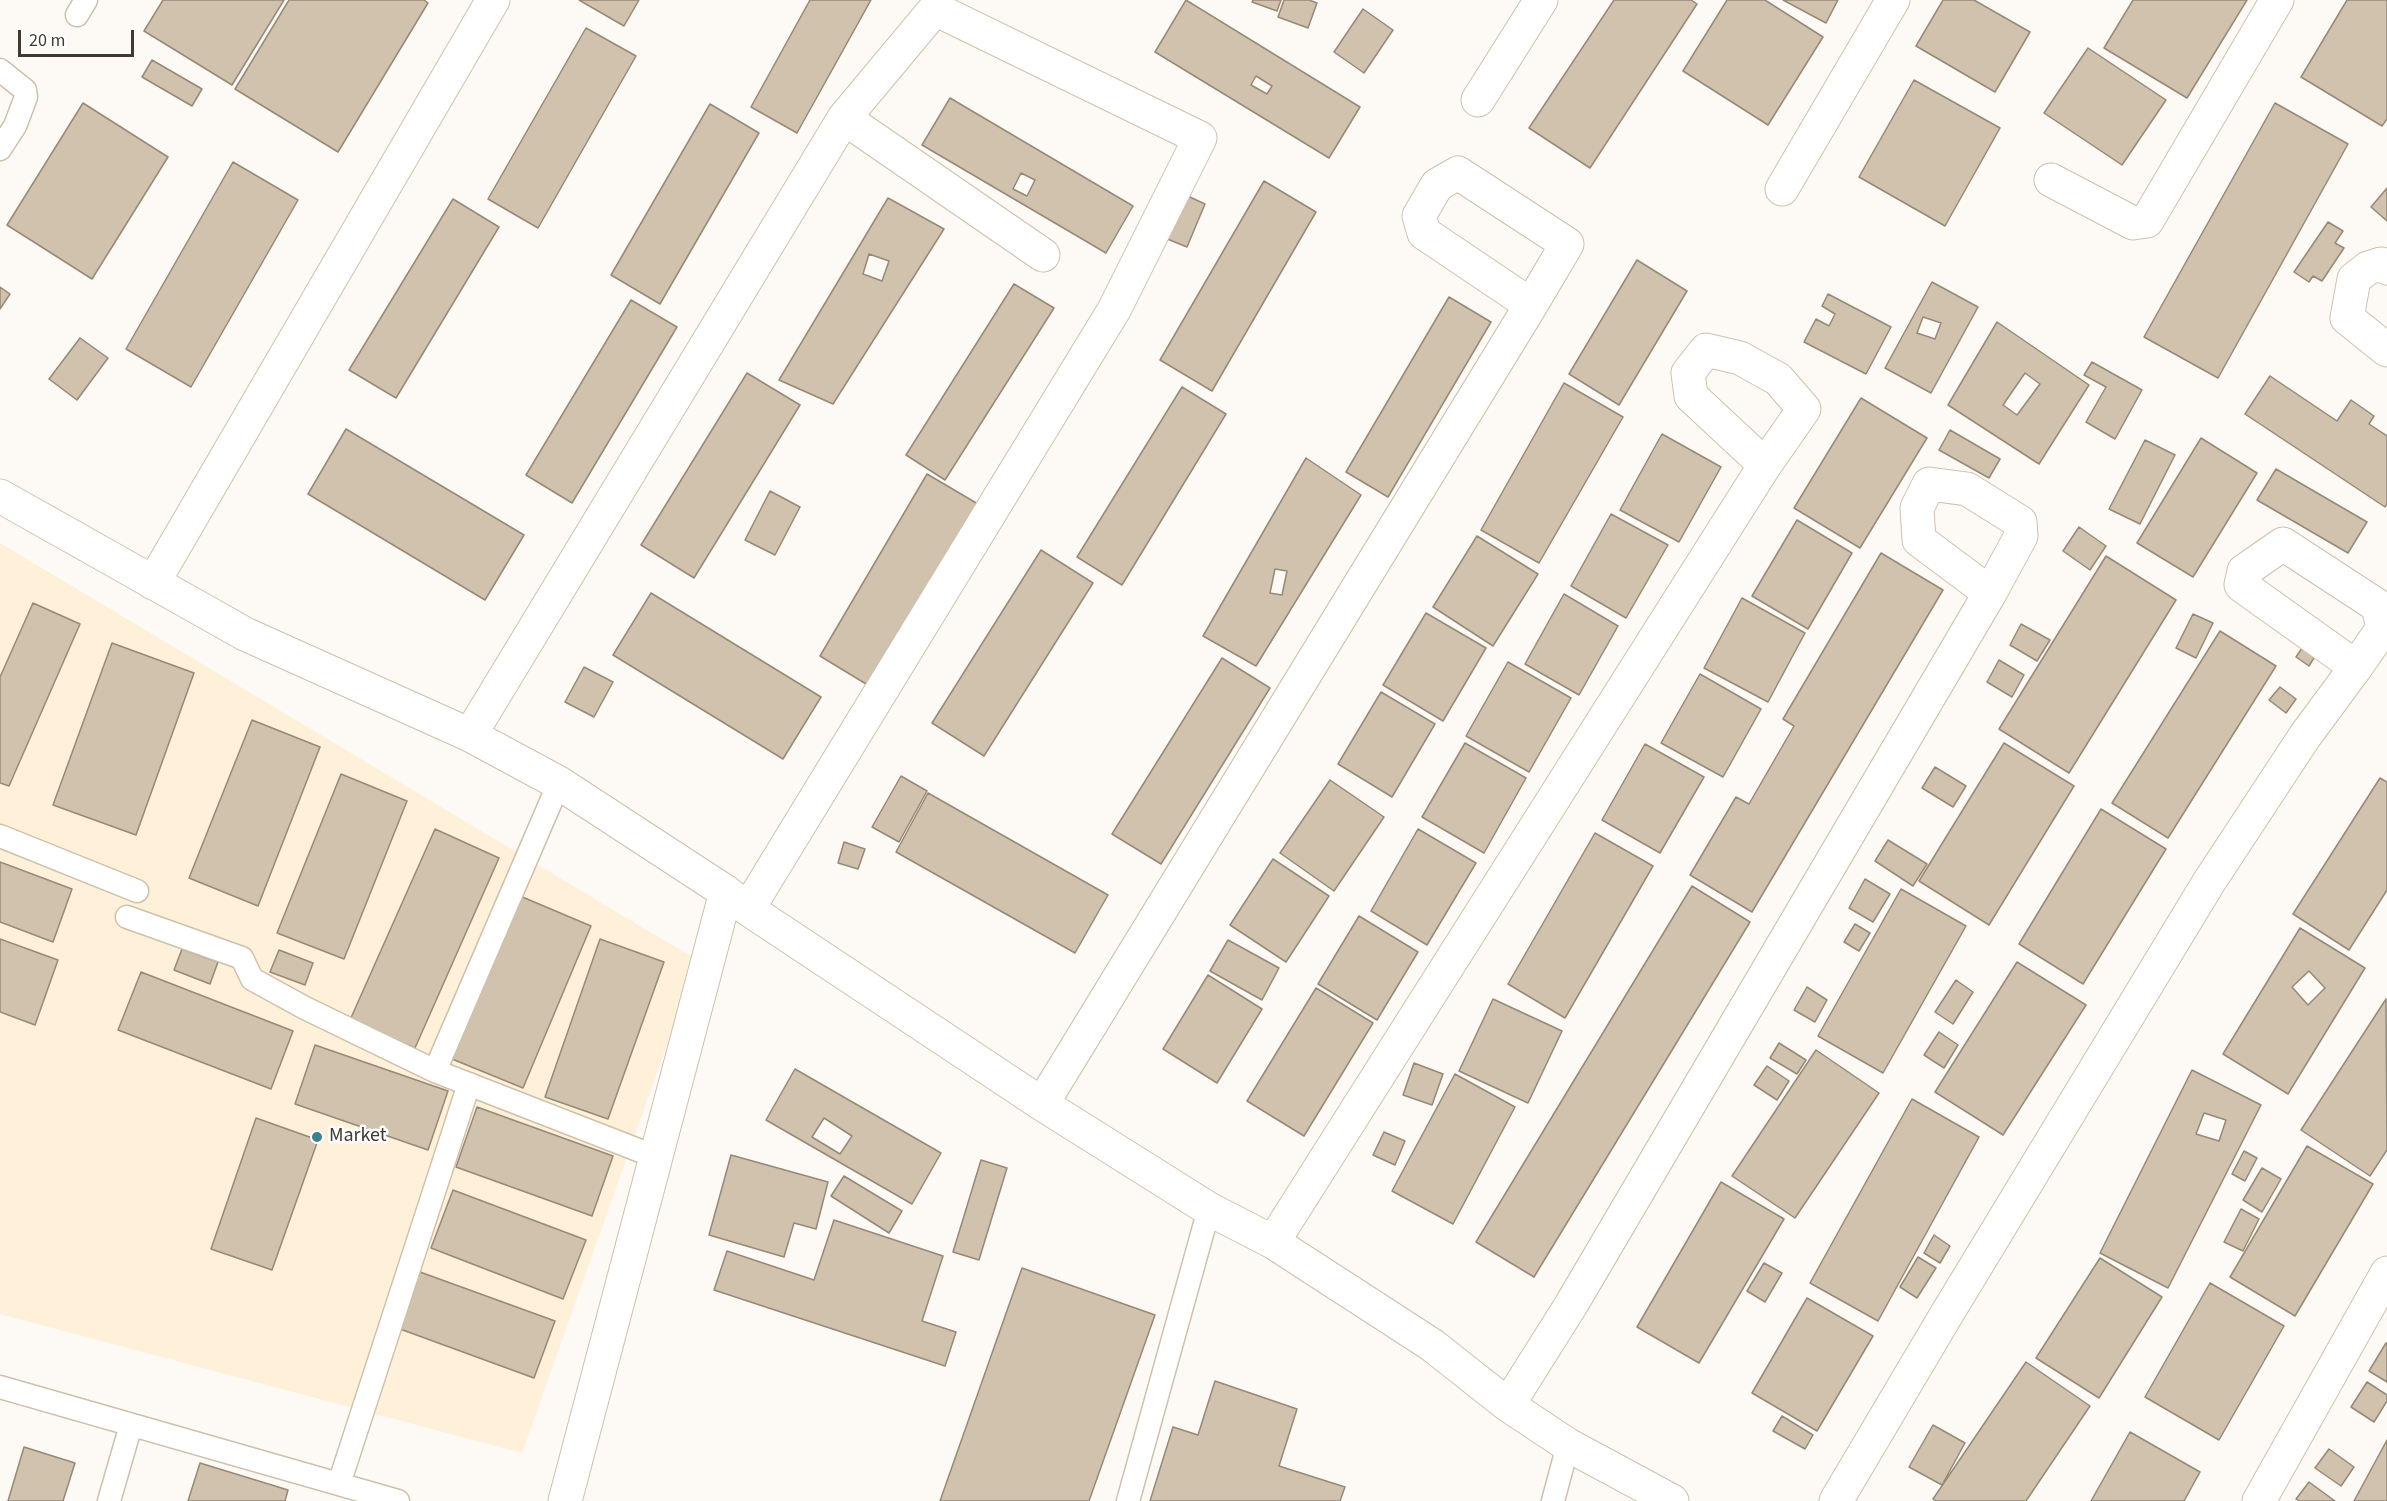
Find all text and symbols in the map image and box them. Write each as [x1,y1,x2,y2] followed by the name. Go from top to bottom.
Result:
[21,18,136,56] scale bar
[29,28,65,53] text: 20 m
[329,1125,387,1149] place label: Market
[310,1130,324,1144] marker: Market

